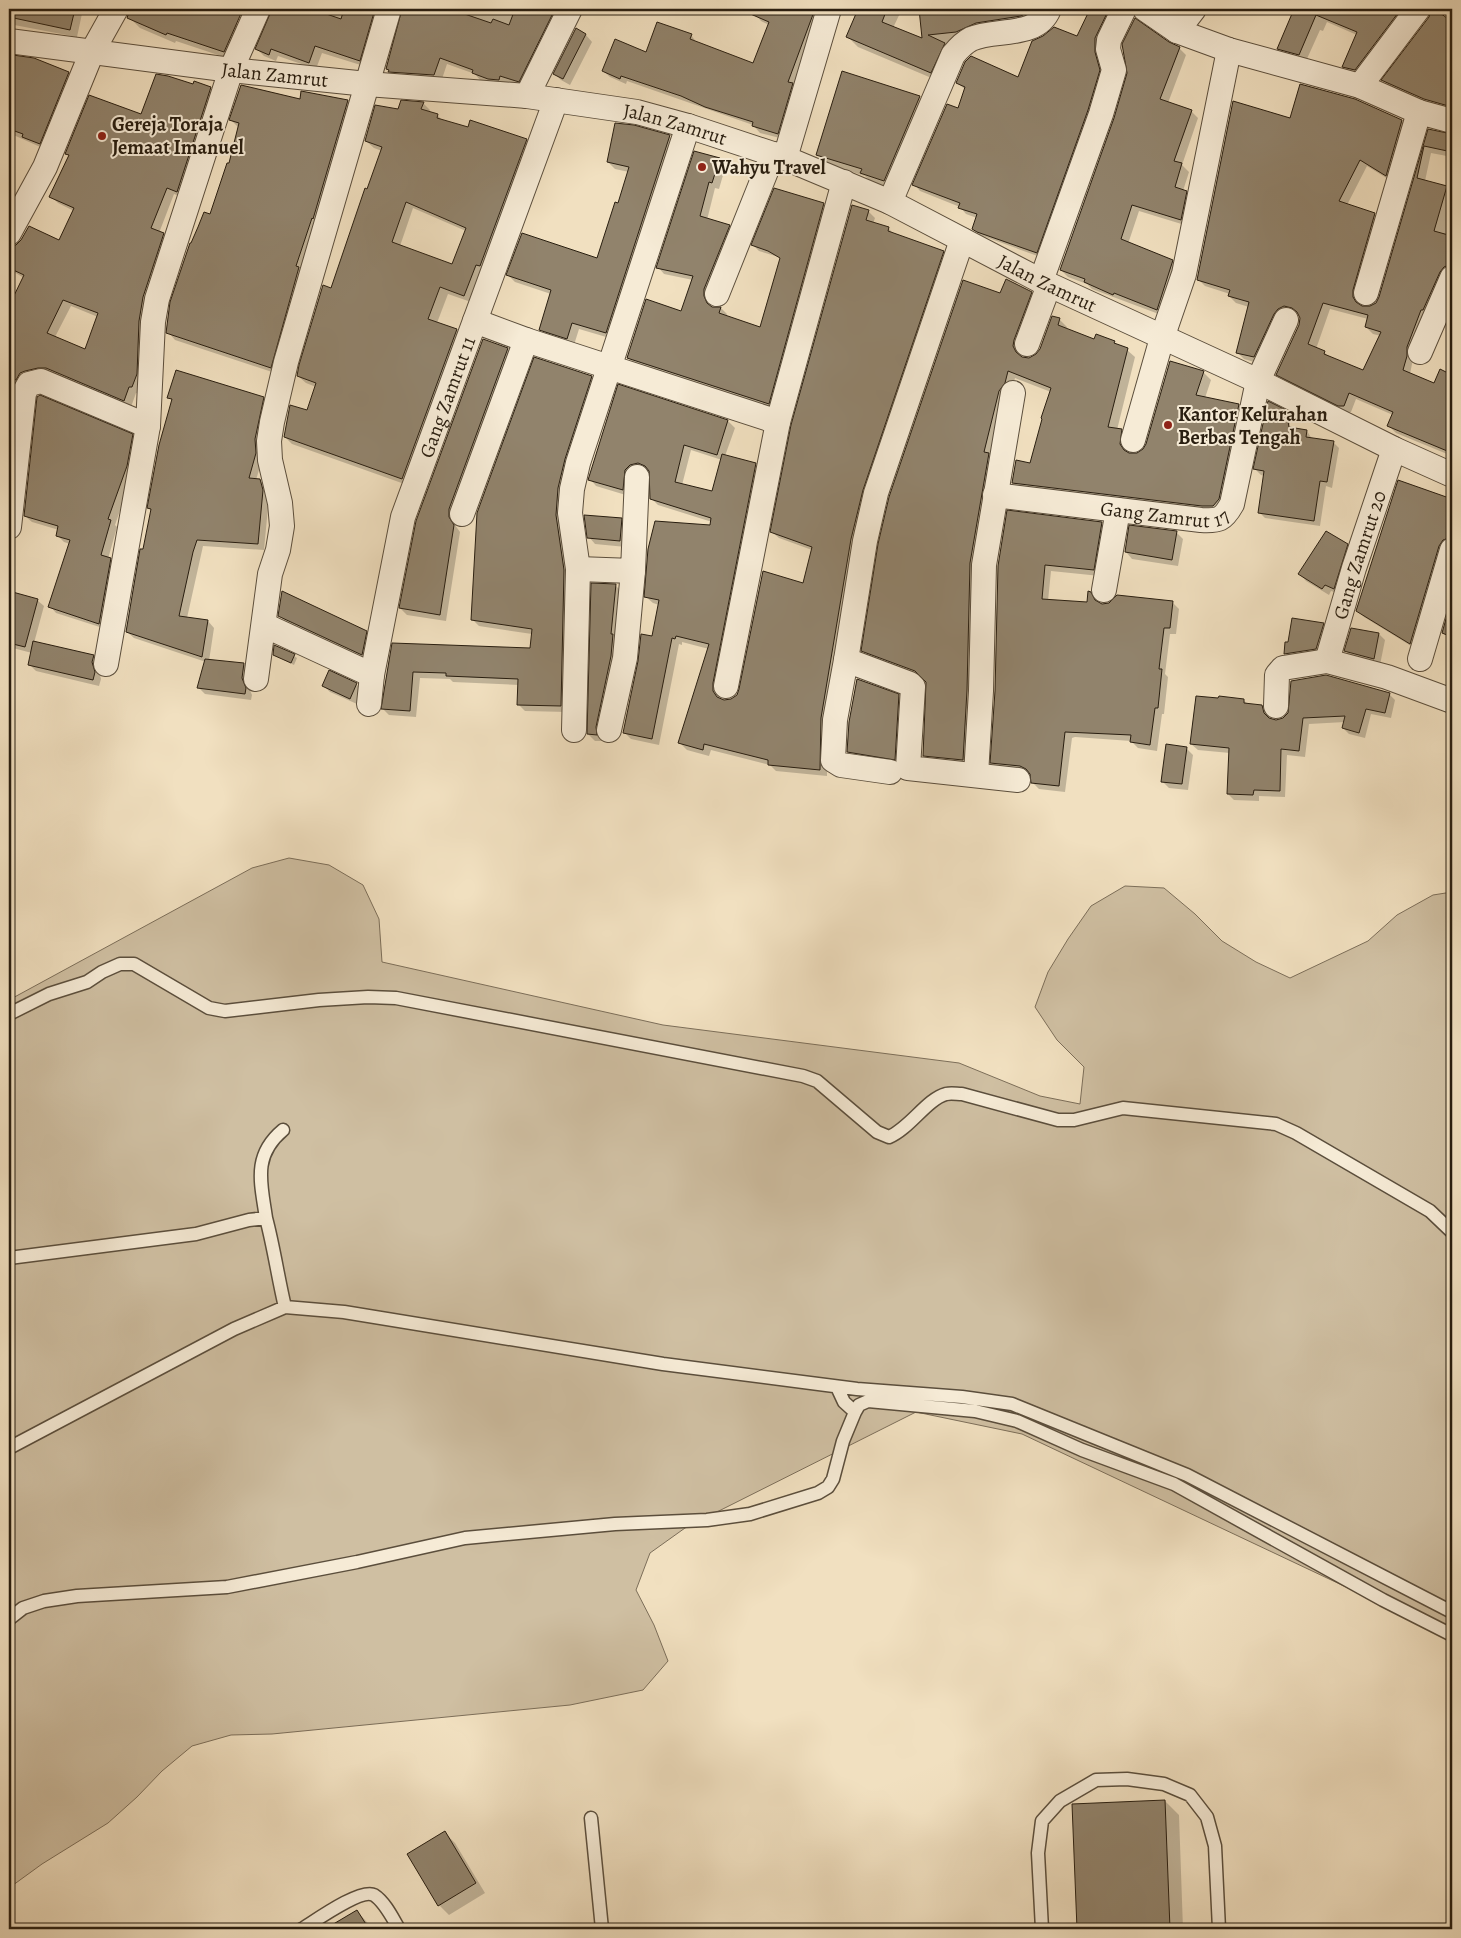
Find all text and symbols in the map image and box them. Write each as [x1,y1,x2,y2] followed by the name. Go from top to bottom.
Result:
[220,56,330,94] street label: Jalan Zamrut
[621,97,731,152] street label: Jalan Zamrut
[112,111,244,161] place label: Gereja Toraja Jemaat Imanuel
[96,130,108,142] marker: Gereja Toraja Jemaat Imanuel
[711,154,826,181] place label: Wahyu Travel
[696,161,708,173] marker: Wahyu Travel
[993,248,1101,319] street label: Jalan Zamrut
[413,332,482,462] street label: Gang Zamrut 11
[1178,401,1328,451] place label: Kantor Kelurahan Berbas Tengah
[1162,419,1174,431] marker: Kantor Kelurahan Berbas Tengah
[1327,487,1393,623] street label: Gang Zamrut 20
[1099,495,1237,534] street label: Gang Zamrut 17

